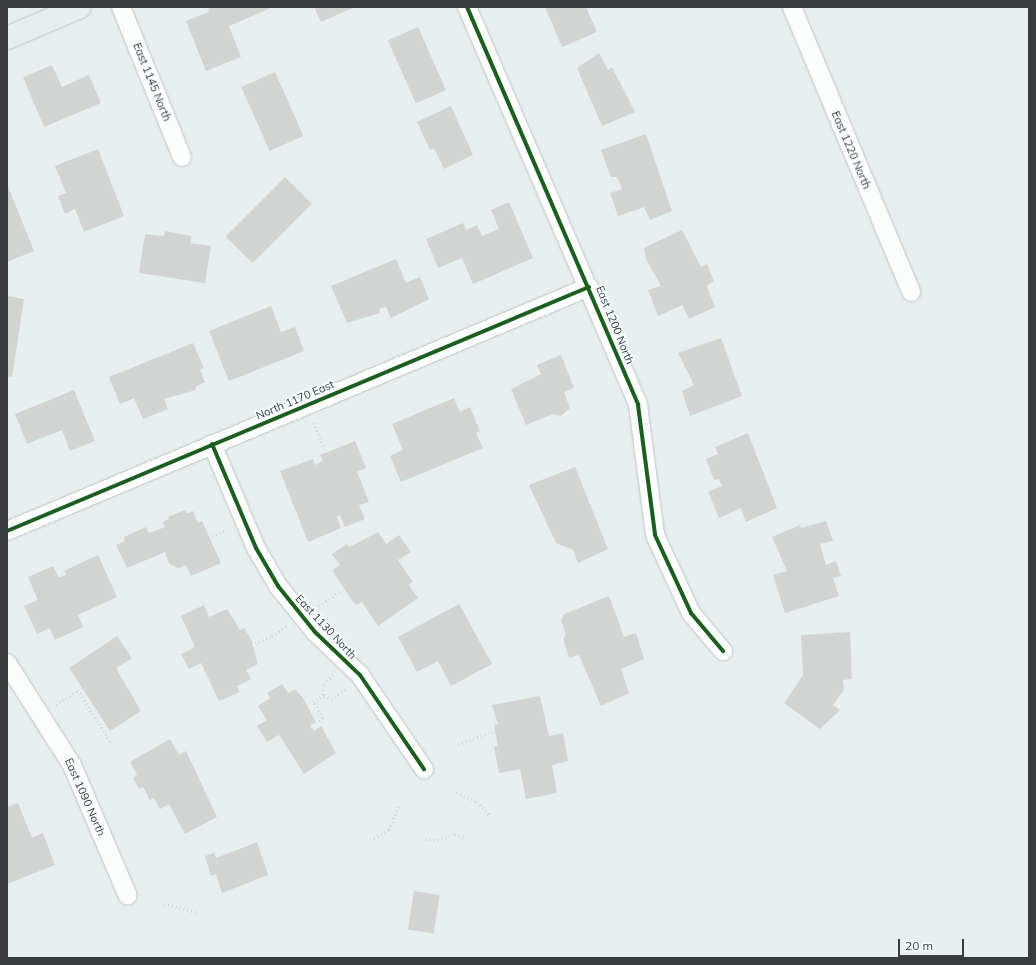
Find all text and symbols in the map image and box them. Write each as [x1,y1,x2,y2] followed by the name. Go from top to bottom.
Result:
[130,41,174,123] street label: East 1145 North
[829,109,873,191] street label: East 1220 North
[593,284,637,366] street label: East 1200 North
[254,378,336,422] street label: North 1170 East
[293,592,359,662] street label: East 1130 North
[62,756,108,838] street label: East 1090 North
[900,931,966,957] scale bar
[905,938,933,953] text: 20 m

